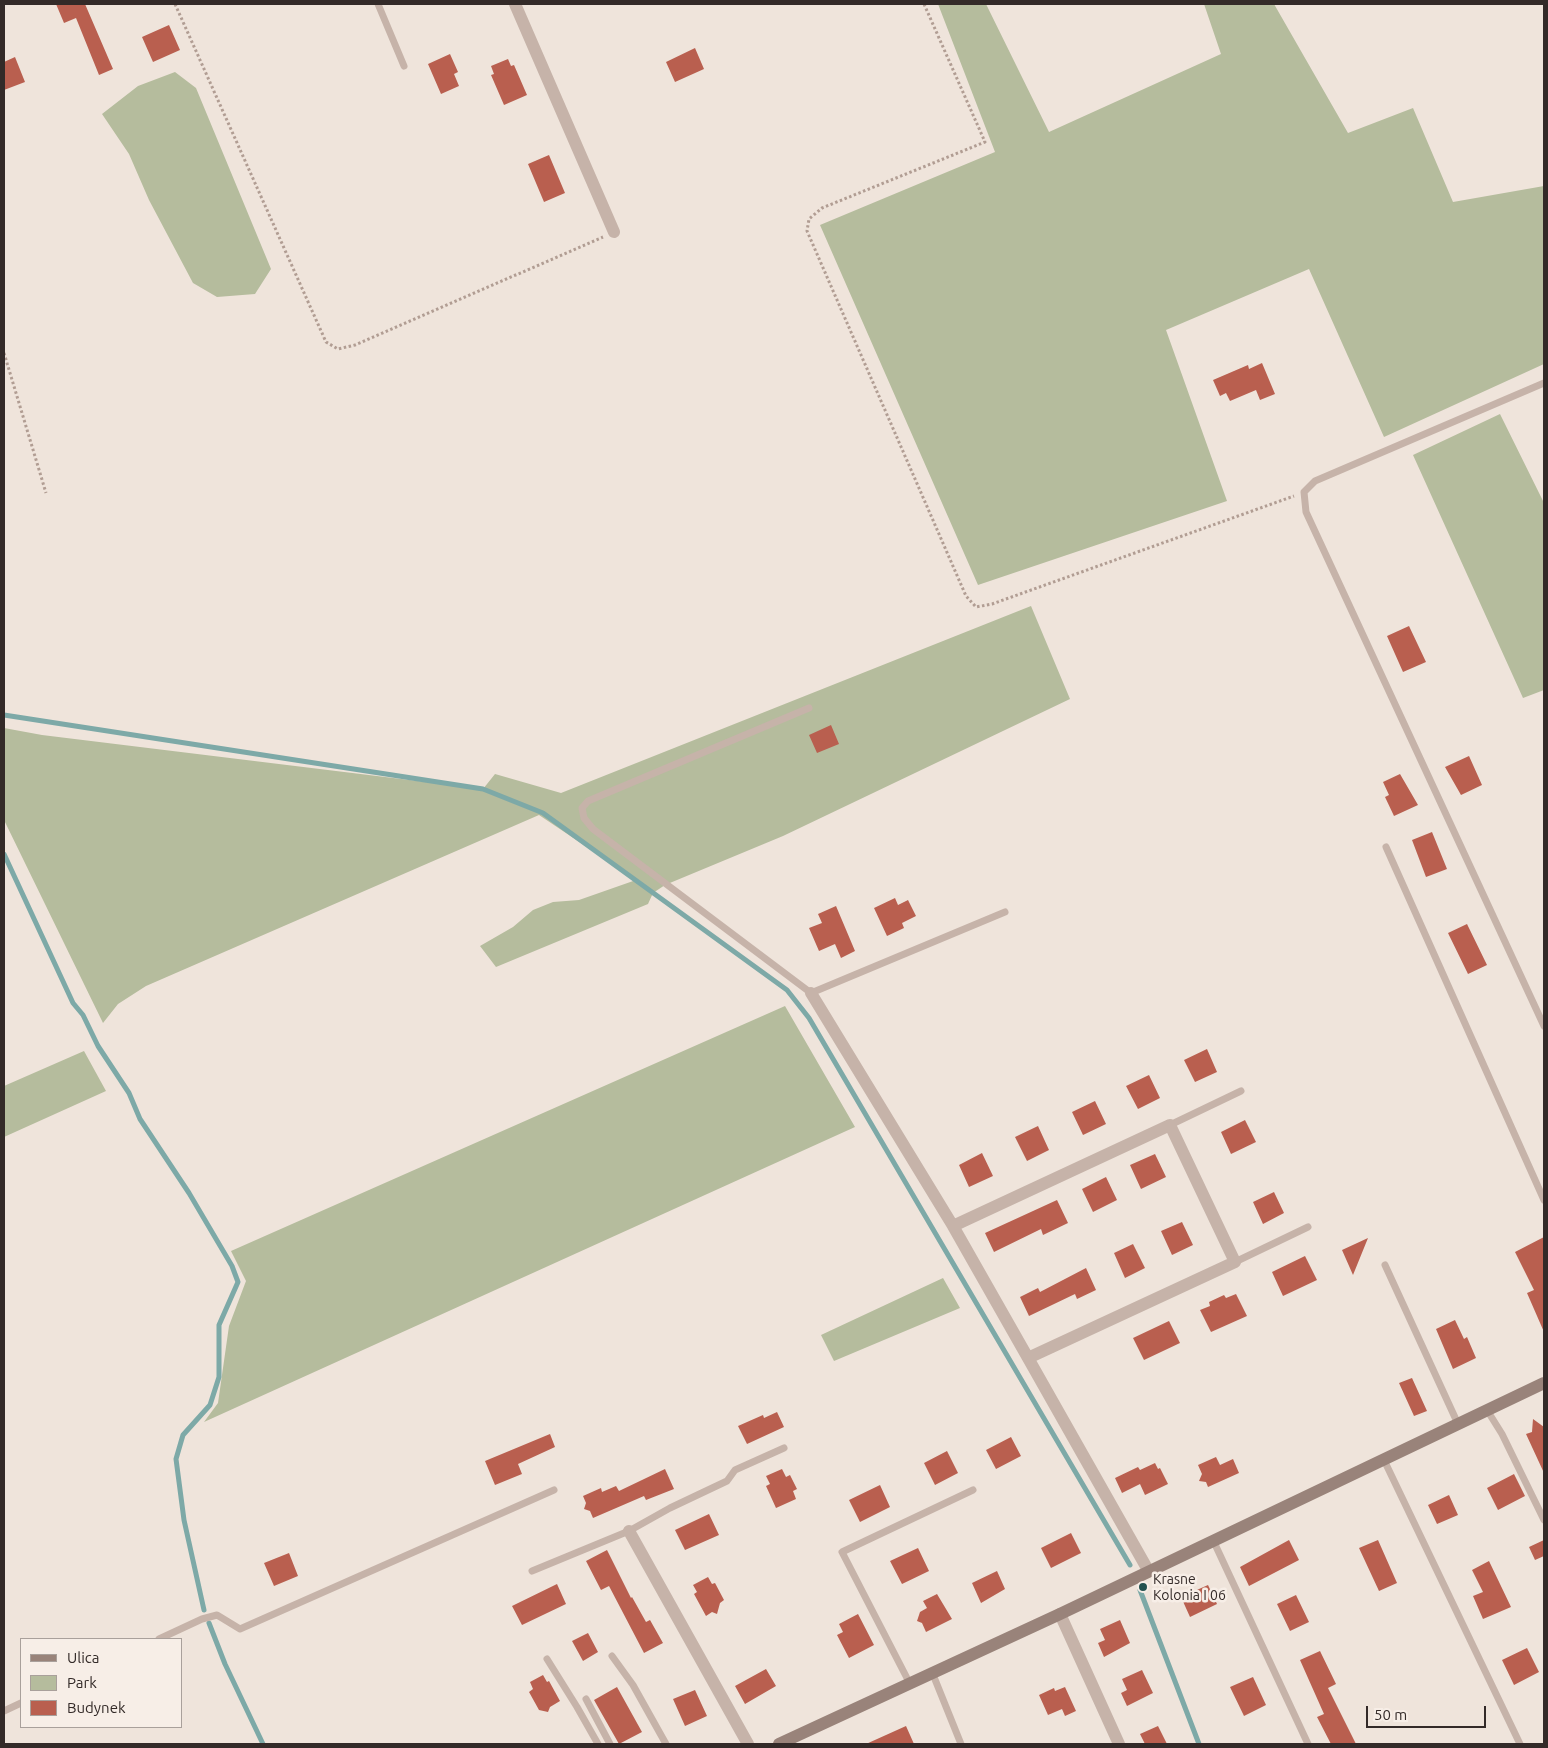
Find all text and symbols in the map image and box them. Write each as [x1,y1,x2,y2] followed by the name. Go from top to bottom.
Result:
[1153,1571,1226,1604] place label: Krasne Kolonia I 06
[1137,1581,1149,1593] marker: Krasne Kolonia I 06
[20,1638,182,1728] legend
[67,1649,99,1666] text: Ulica
[67,1674,97,1691] text: Park
[1368,1696,1488,1728] scale bar
[67,1699,126,1716] text: Budynek
[1374,1706,1407,1723] text: 50 m

